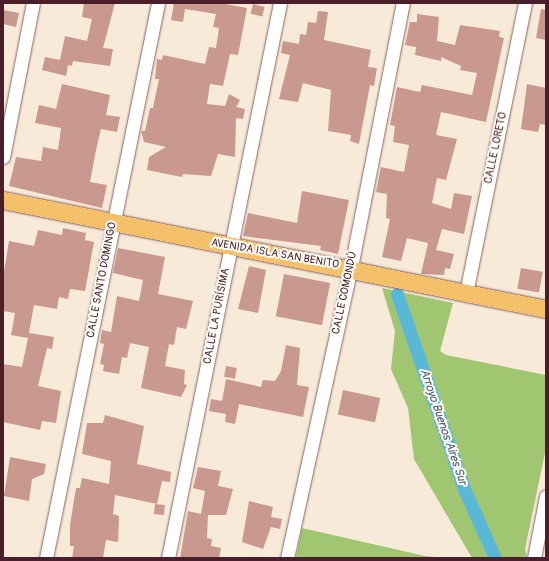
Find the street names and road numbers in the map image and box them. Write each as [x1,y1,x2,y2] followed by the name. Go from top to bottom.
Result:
[482,111,510,185] street label: CALLE LORETO
[84,221,120,339] street label: CALLE SANTO DOMINGO
[210,236,340,272] street label: AVENIDA ISLA SAN BENITO
[330,250,360,336] street label: CALLE COMONDÚ
[201,267,233,365] street label: CALLE LA PURÍSIMA

